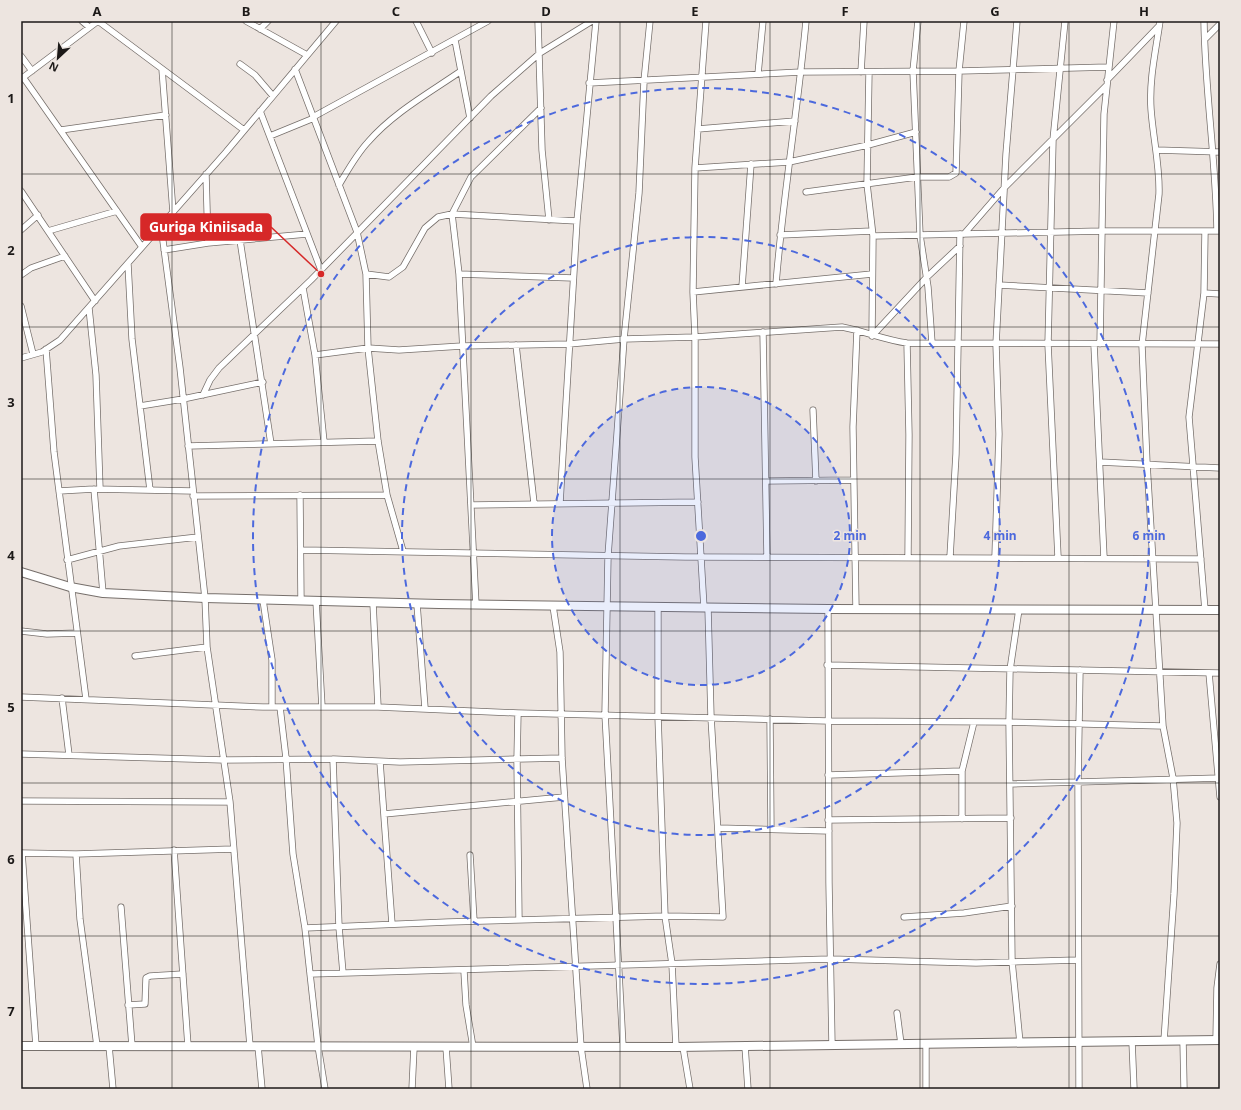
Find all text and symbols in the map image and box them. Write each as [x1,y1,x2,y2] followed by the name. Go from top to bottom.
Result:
[93,2,102,20] text: A
[242,2,250,20] text: B
[392,2,400,20] text: C
[541,2,551,20] text: D
[691,2,699,20] text: E
[841,2,849,20] text: F
[990,2,1000,20] text: G
[1139,2,1149,20] text: H
[38,38,78,78] north arrow
[46,59,61,76] text: N
[7,89,15,107] text: 1
[141,214,271,240] callout: Guriga Kiniisada
[149,217,263,236] text: Guriga Kiniisada
[7,241,15,259] text: 2
[7,393,15,411] text: 3
[833,527,867,544] text: 2 min
[983,527,1017,544] text: 4 min
[1132,527,1166,544] text: 6 min
[694,529,708,543] centre of rings
[7,546,15,564] text: 4
[7,698,15,716] text: 5
[7,850,15,868] text: 6
[7,1002,15,1020] text: 7

